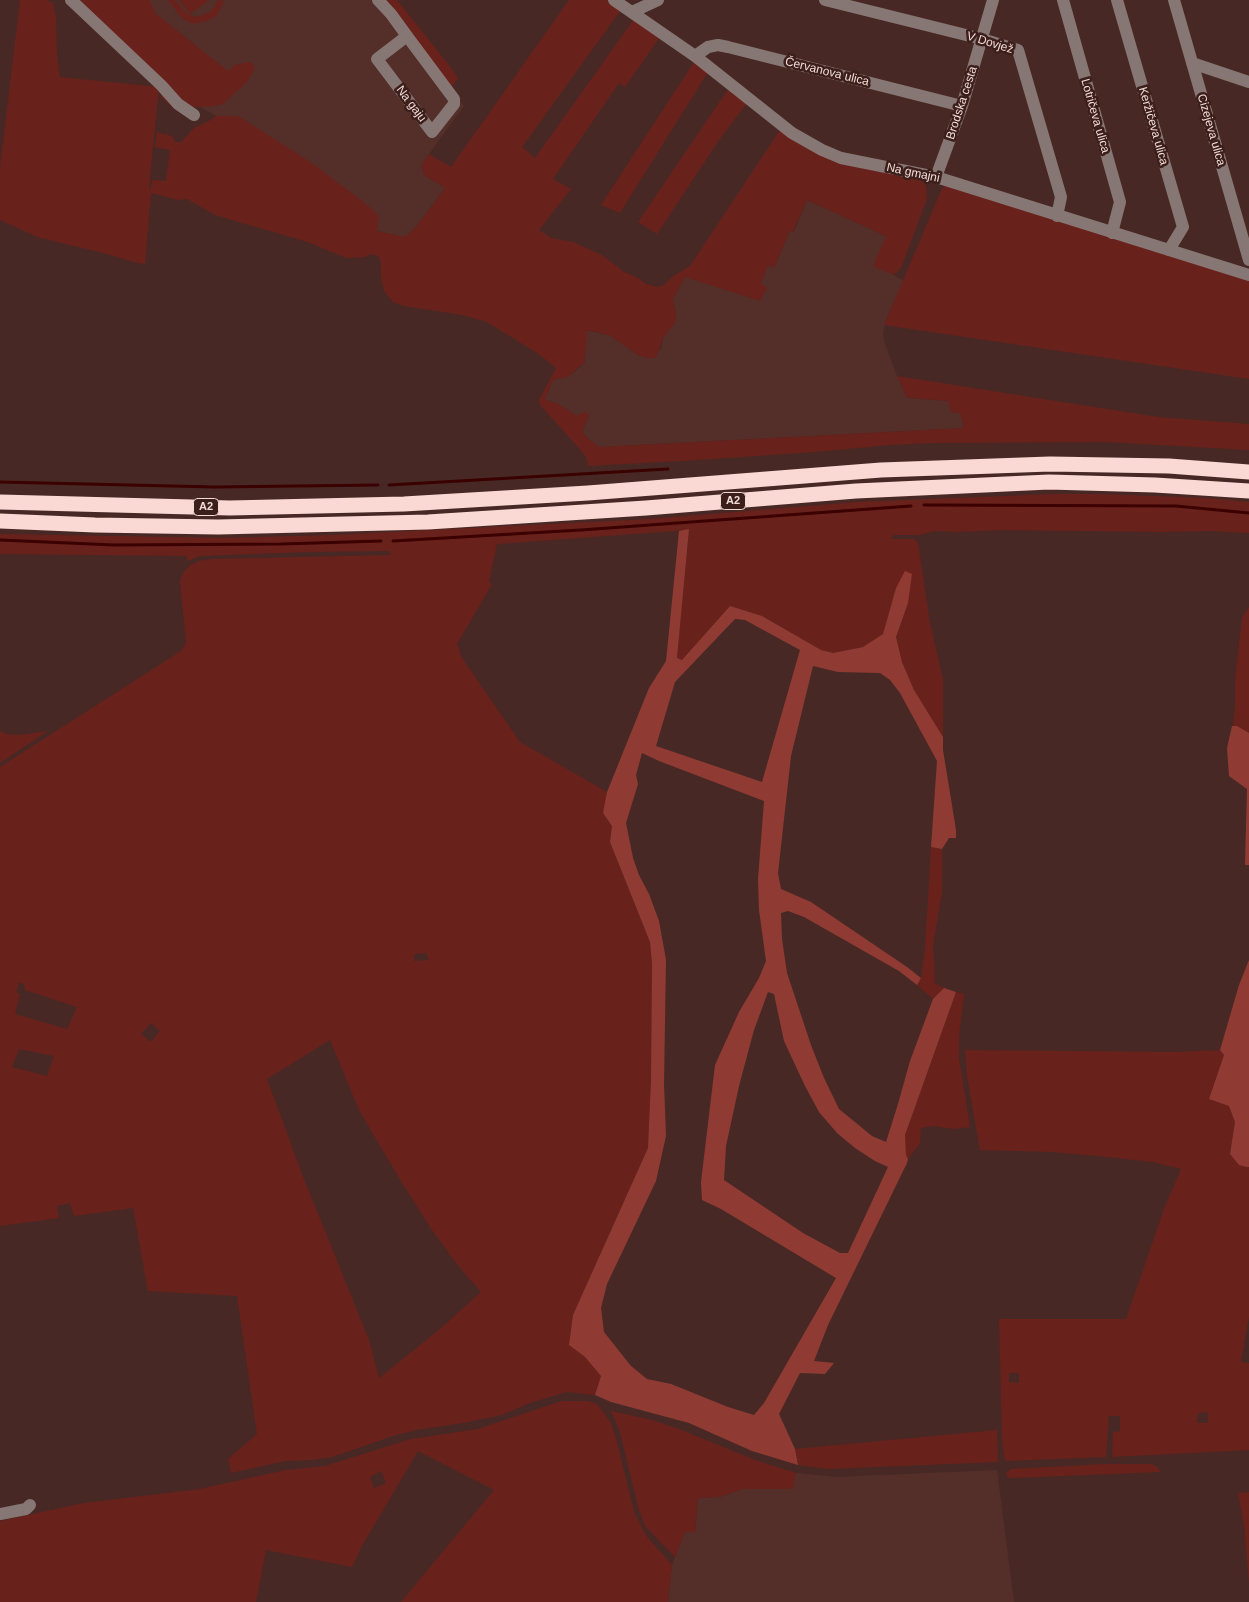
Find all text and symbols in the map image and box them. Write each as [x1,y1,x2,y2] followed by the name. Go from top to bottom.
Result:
[965,29,1015,57] street label: V Dovjež
[784,55,870,89] street label: Červanova ulica
[943,65,981,141] street label: Brodska cesta
[1078,77,1112,155] street label: Lotričeva ulica
[393,83,429,125] street label: Na gaju
[1135,85,1171,167] street label: Keržičeva ulica
[1194,92,1228,168] street label: Cizejeva ulica
[885,160,941,186] street label: Na gmajni
[720,492,746,510] road number: A2
[194,498,218,516] road number: A2

